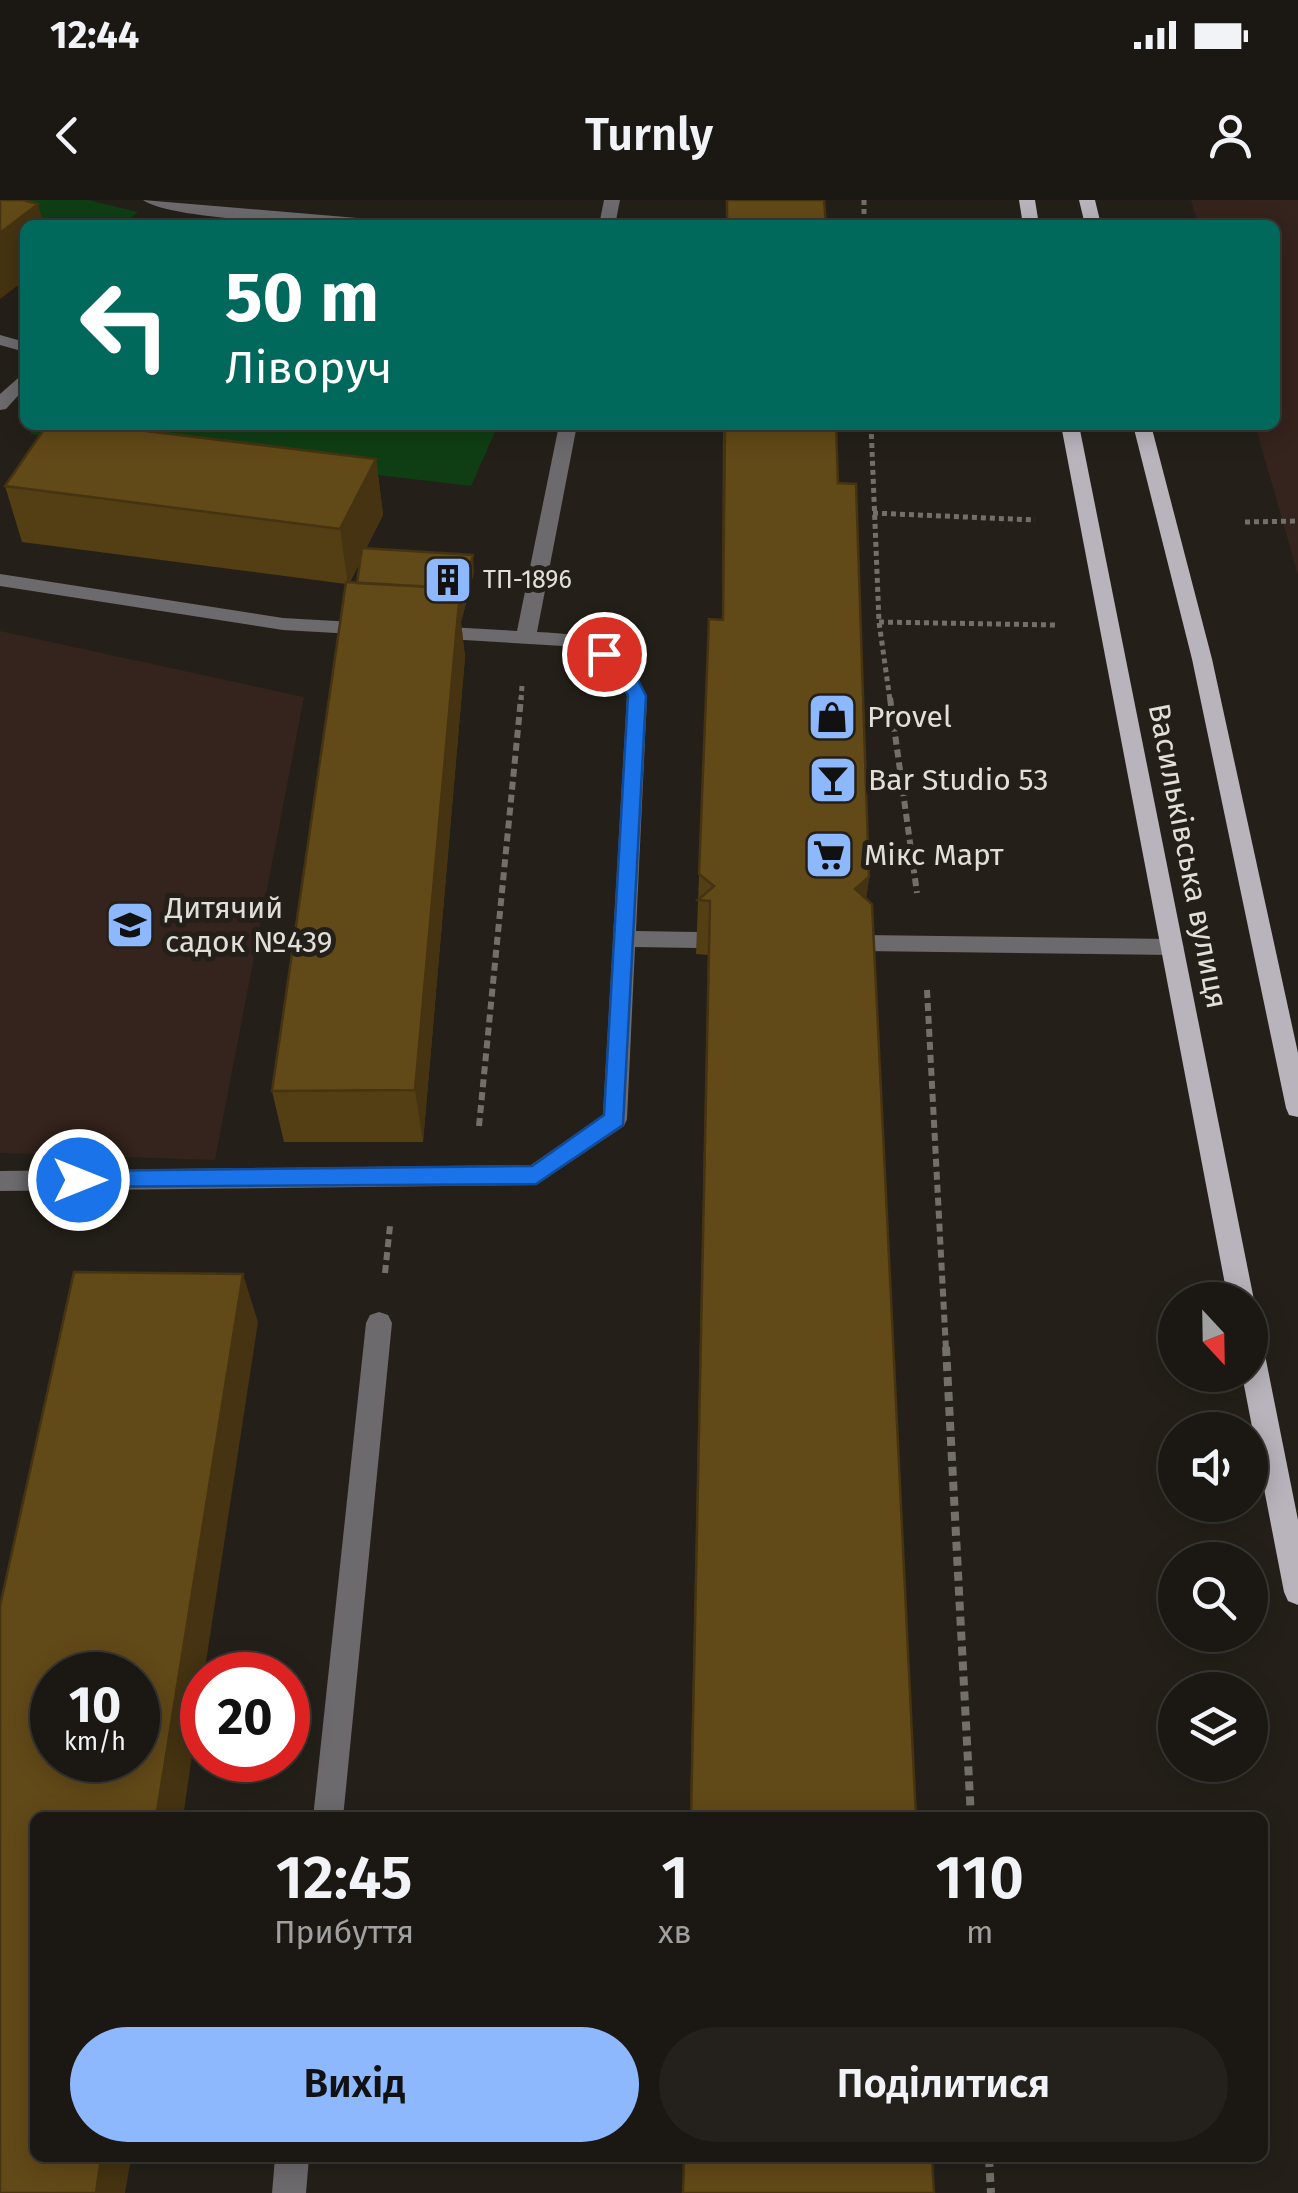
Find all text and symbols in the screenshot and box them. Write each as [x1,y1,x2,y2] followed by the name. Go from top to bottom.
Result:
[50,12,139,58] text: 12:44
[40,108,95,163] icon: back
[585,108,713,162] text: Turnly
[1203,108,1258,163] icon: person
[225,256,379,340] text: 50 m
[60,260,190,390] icon: left
[225,341,392,395] text: Ліворуч
[422,554,474,606] building icon: ТП-1896
[483,565,572,595] place label: ТП-1896
[562,612,647,697] pin
[577,627,632,682] icon: arrive
[806,691,858,743] shop icon: Provel
[867,699,952,735] place label: Provel
[1141,700,1235,1012] street label: Васильківська вулиця
[807,754,859,806] bar icon: Bar Studio 53
[868,762,1048,798] place label: Bar Studio 53
[803,829,855,881] supermarket icon: Мікс Март
[864,837,1004,873] place label: Мікс Март
[164,890,333,960] place label: Дитячий садок №439
[104,899,156,951] school or university icon: Дитячий садок №439
[27,1128,131,1232] position arrow
[1158,1282,1268,1392] north arrow
[1158,1282,1268,1782] map controls
[1158,1412,1268,1522] button: sound
[1158,1542,1268,1652] button: search
[180,1652,310,1782] speed limit sign: 20
[1158,1672,1268,1782] button: layers
[69,1675,121,1735] text: 10
[64,1727,126,1757] text: km/h
[276,1842,412,1914] text: 12:45
[661,1842,689,1914] text: 1
[936,1842,1024,1914] text: 110
[274,1913,414,1951] text: Прибуття
[658,1913,692,1951] text: хв
[966,1913,994,1951] text: m
[70,2027,639,2142] button: Вихід
[659,2027,1228,2142] button: Поділитися

